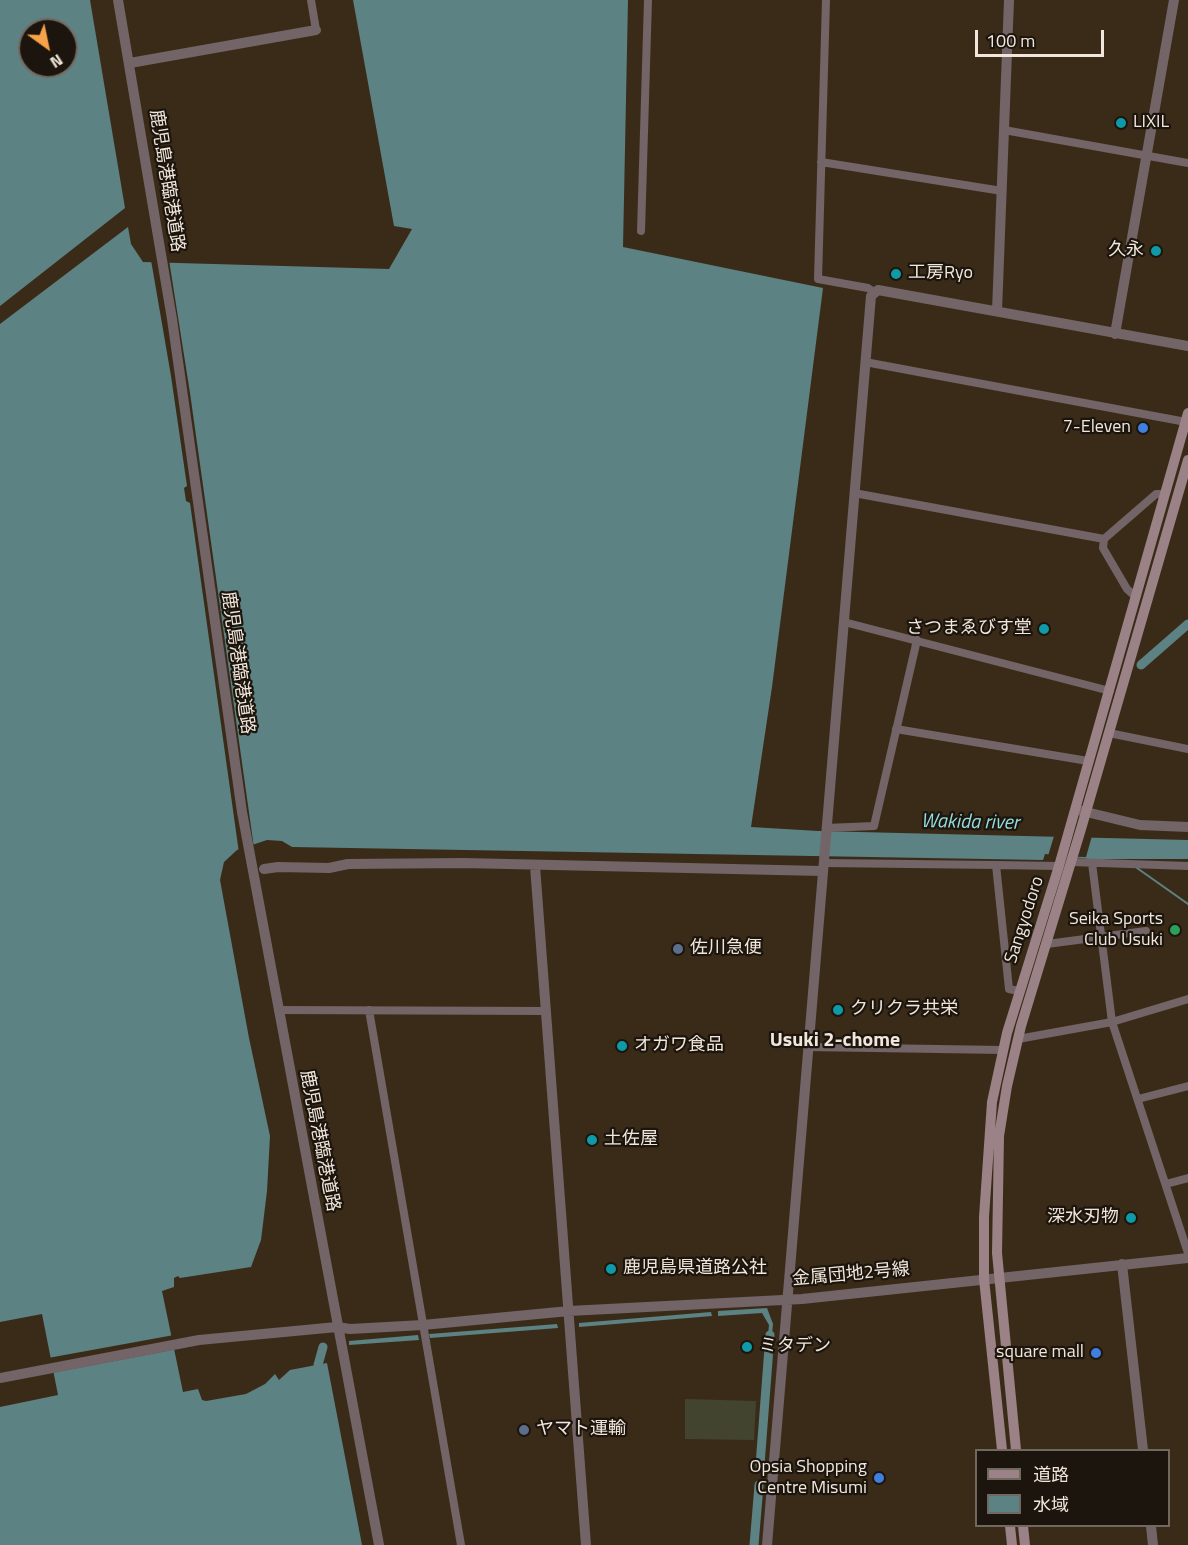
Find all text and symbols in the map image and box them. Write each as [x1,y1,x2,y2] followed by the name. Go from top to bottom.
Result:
[18,18,78,78] north arrow
[978,18,1107,56] scale bar
[986,27,1035,54] text: 100 m
[46,48,68,75] text: N
[144,108,188,254] street label: 鹿児島港臨港道路
[1133,112,1169,134] place label: LIXIL
[1114,116,1128,130] marker: LIXIL
[1108,240,1144,262] place label: 久永
[1149,244,1163,258] marker: 久永
[908,263,973,285] place label: 工房Ryo
[889,267,903,281] marker: 工房Ryo
[1063,417,1131,439] place label: 7-Eleven
[1136,421,1150,435] marker: 7-Eleven
[216,590,258,736] street label: 鹿児島港臨港道路
[906,618,1032,640] place label: さつまゑびす堂
[1037,622,1051,636] marker: さつまゑびす堂
[921,810,1019,836] water label: Wakida river
[1001,874,1049,966] street label: Sangyodoro
[1069,909,1163,952] place label: Seika Sports Club Usuki
[1168,923,1182,937] marker: Seika Sports Club Usuki
[690,938,762,960] place label: 佐川急便
[671,942,685,956] marker: 佐川急便
[850,999,958,1021] place label: クリクラ共栄
[831,1003,845,1017] marker: クリクラ共栄
[770,1029,900,1053] district label: Usuki 2-chome
[634,1035,724,1057] place label: オガワ食品
[615,1039,629,1053] marker: オガワ食品
[295,1068,343,1214] street label: 鹿児島港臨港道路
[604,1129,658,1151] place label: 土佐屋
[585,1133,599,1147] marker: 土佐屋
[1047,1207,1119,1229] place label: 深水刃物
[1124,1211,1138,1225] marker: 深水刃物
[623,1258,767,1280] place label: 鹿児島県道路公社
[791,1259,911,1291] street label: 金属団地2号線
[604,1262,618,1276] marker: 鹿児島県道路公社
[759,1336,831,1358] place label: ミタデン
[740,1340,754,1354] marker: ミタデン
[996,1342,1084,1364] place label: square mall
[1089,1346,1103,1360] marker: square mall
[536,1419,626,1441] place label: ヤマト運輸
[517,1423,531,1437] marker: ヤマト運輸
[975,1449,1170,1527] legend
[750,1457,867,1500] place label: Opsia Shopping Centre Misumi
[1033,1461,1069,1488] text: 道路
[872,1471,886,1485] marker: Opsia Shopping Centre Misumi
[1033,1491,1069,1518] text: 水域

